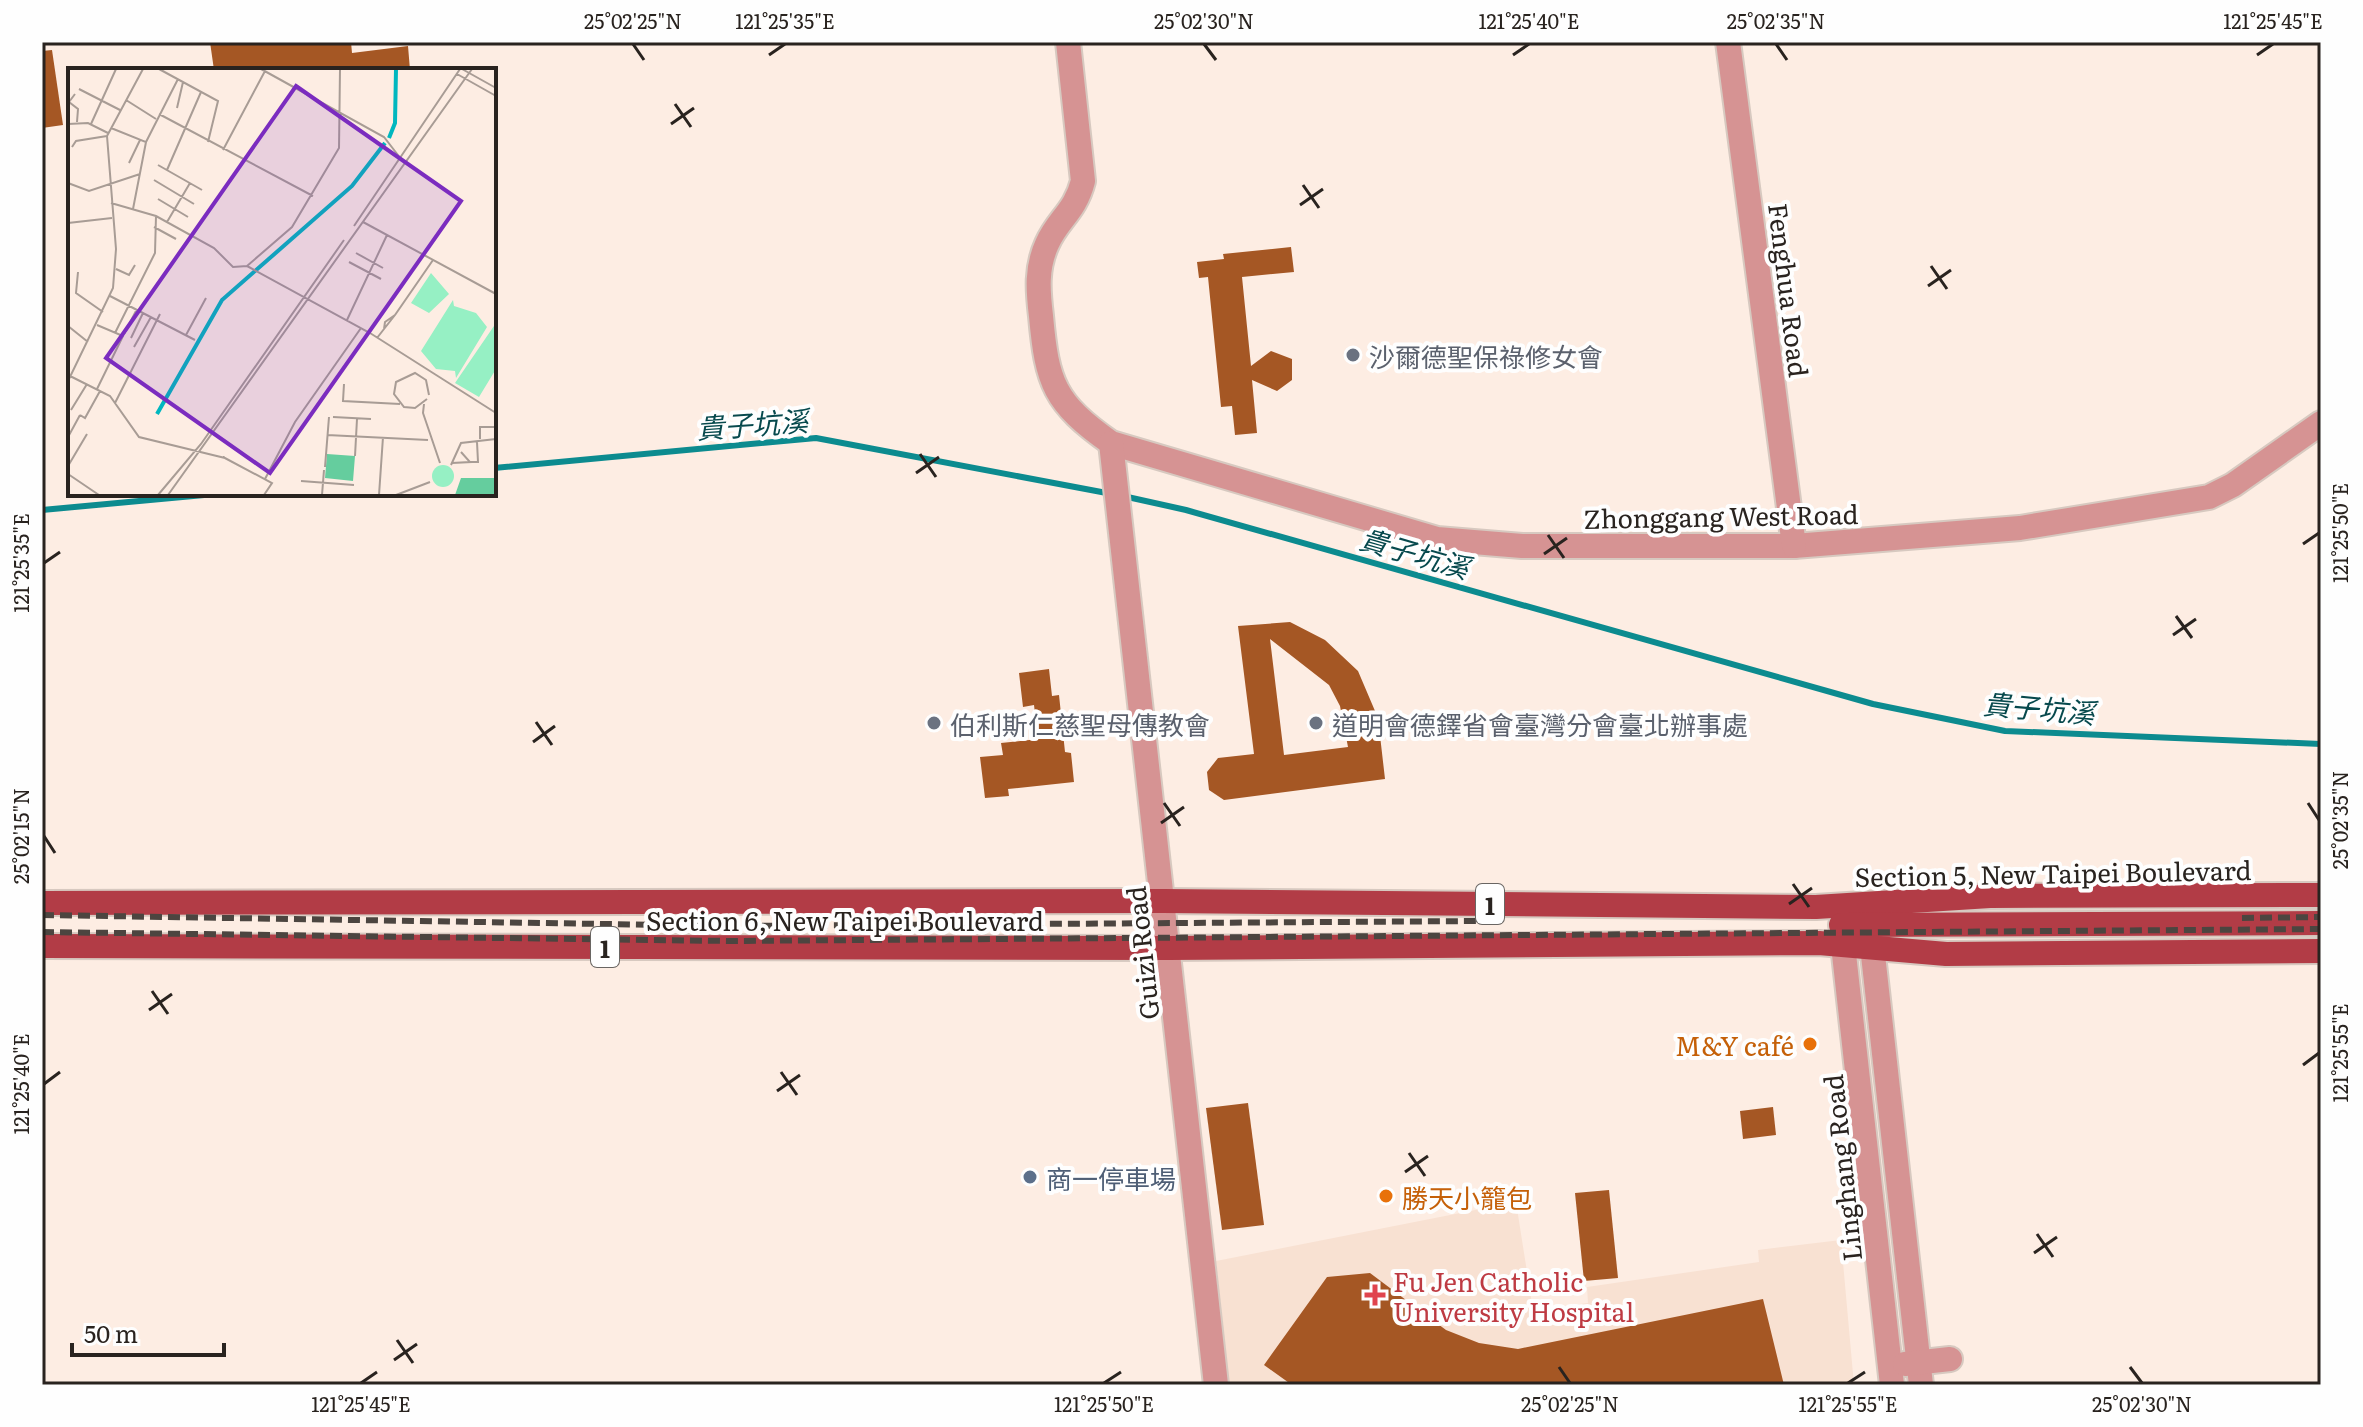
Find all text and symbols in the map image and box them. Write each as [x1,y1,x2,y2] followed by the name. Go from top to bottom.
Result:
[584,5,682,35] text: 25°02'25"N
[735,5,835,35] text: 121°25'35"E
[1154,5,1254,35] text: 25°02'30"N
[1478,5,1580,35] text: 121°25'40"E
[1727,5,1825,35] text: 25°02'35"N
[2223,5,2323,35] text: 121°25'45"E
[68,68,496,496] inset map
[1760,201,1820,379] street label: Fenghua Road
[1369,336,1603,375] place label: 沙爾德聖保祿修女會
[1344,346,1362,364] marker: 沙爾德聖保祿修女會
[695,398,813,448] water label: 貴子坑溪
[2324,483,2354,583] text: 121°25'50"E
[1583,493,1859,537] street label: Zhonggang West Road
[5,513,35,613] text: 121°25'35"E
[1355,516,1478,589] water label: 貴子坑溪
[1981,681,2101,733] water label: 貴子坑溪
[950,704,1210,743] place label: 伯利斯仁慈聖母傳教會
[1332,704,1748,743] place label: 道明會德鐸省會臺灣分會臺北辦事處
[925,714,943,732] marker: 伯利斯仁慈聖母傳教會
[1307,714,1325,732] marker: 道明會德鐸省會臺灣分會臺北辦事處
[2324,771,2354,869] text: 25°02'35"N
[5,788,35,884] text: 25°02'15"N
[1854,849,2252,895] street label: Section 5, New Taipei Boulevard
[1115,884,1167,1022] street label: Guizi Road
[1476,884,1504,924] road number: 1
[646,900,1044,939] street label: Section 6, New Taipei Boulevard
[591,927,619,967] road number: 1
[2324,1004,2354,1102] text: 121°25'55"E
[1675,1025,1794,1064] place label: M&Y café
[5,1033,35,1135] text: 121°25'40"E
[1801,1035,1819,1053] marker: M&Y café
[1812,1073,1870,1263] street label: Linghang Road
[1046,1158,1176,1197] place label: 商一停車場
[1021,1168,1039,1186] marker: 商一停車場
[1402,1177,1532,1216] place label: 勝天小籠包
[1377,1187,1395,1205] marker: 勝天小籠包
[1393,1261,1634,1330] place label: Fu Jen Catholic University Hospital
[1364,1284,1386,1306] marker: Fu Jen Catholic University Hospital
[72,1307,224,1357] scale bar
[84,1315,138,1350] text: 50 m
[311,1388,411,1418] text: 121°25'45"E
[1054,1388,1154,1418] text: 121°25'50"E
[1521,1388,1619,1418] text: 25°02'25"N
[1799,1388,1897,1418] text: 121°25'55"E
[2092,1388,2192,1418] text: 25°02'30"N

